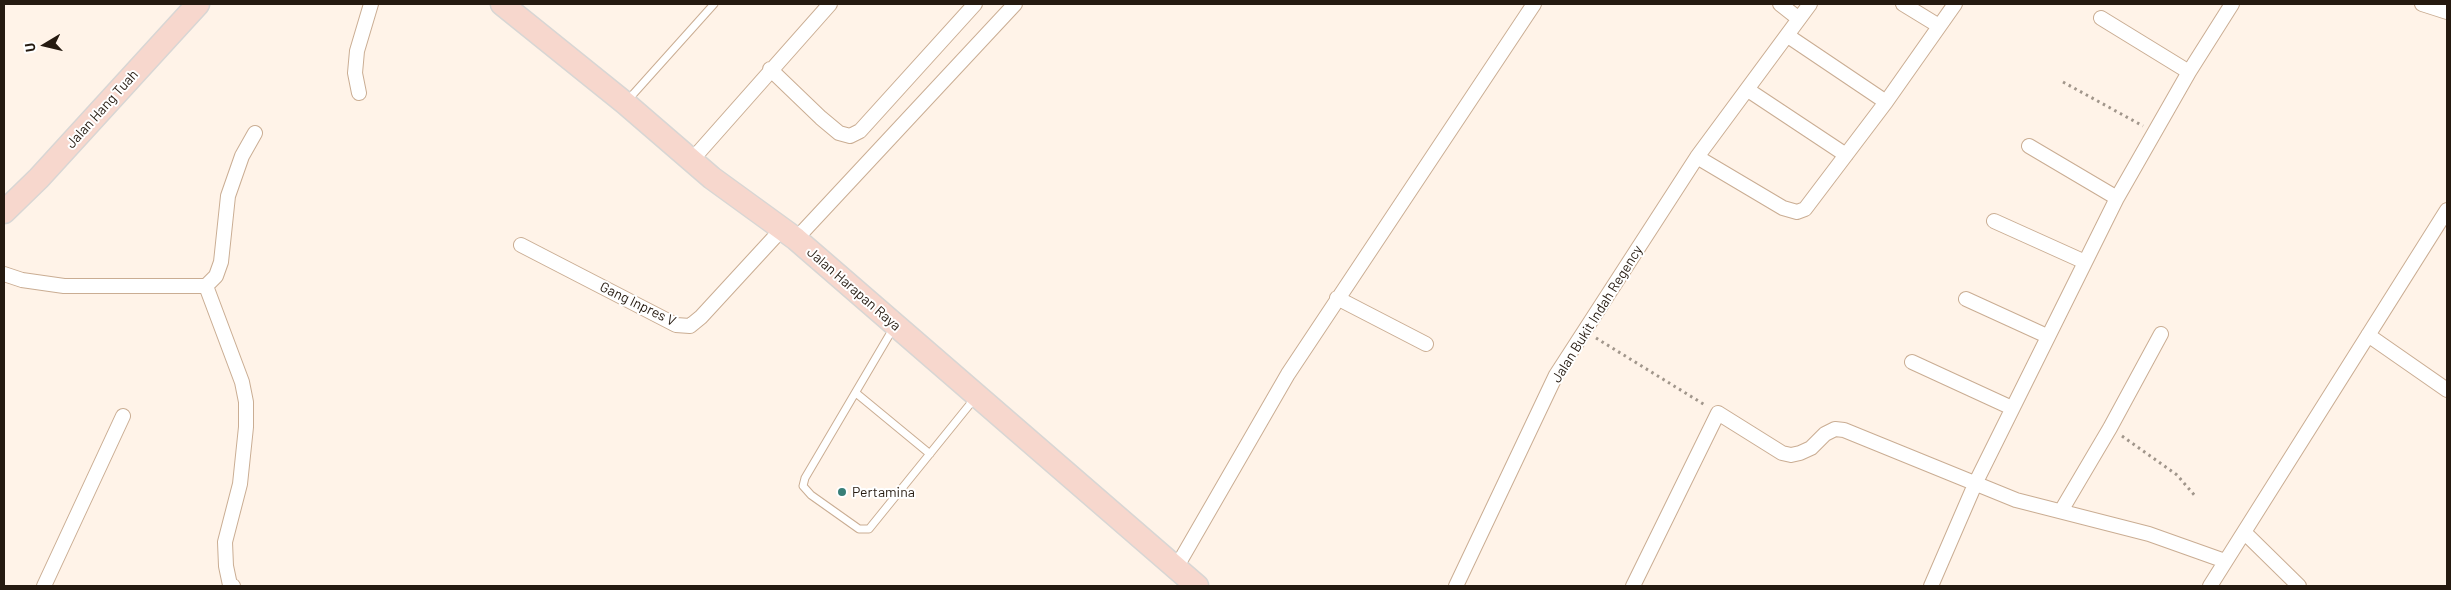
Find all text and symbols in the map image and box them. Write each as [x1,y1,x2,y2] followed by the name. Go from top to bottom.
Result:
[20,20,70,70] north arrow
[21,42,39,53] text: U
[62,66,142,152] street label: Jalan Hang Tuah
[1548,242,1646,386] street label: Jalan Bukit Indah Regency
[804,244,904,334] street label: Jalan Harapan Raya
[597,278,679,330] street label: Gang Inpres V
[852,484,915,500] place label: Pertamina
[836,486,848,498] marker: Pertamina

